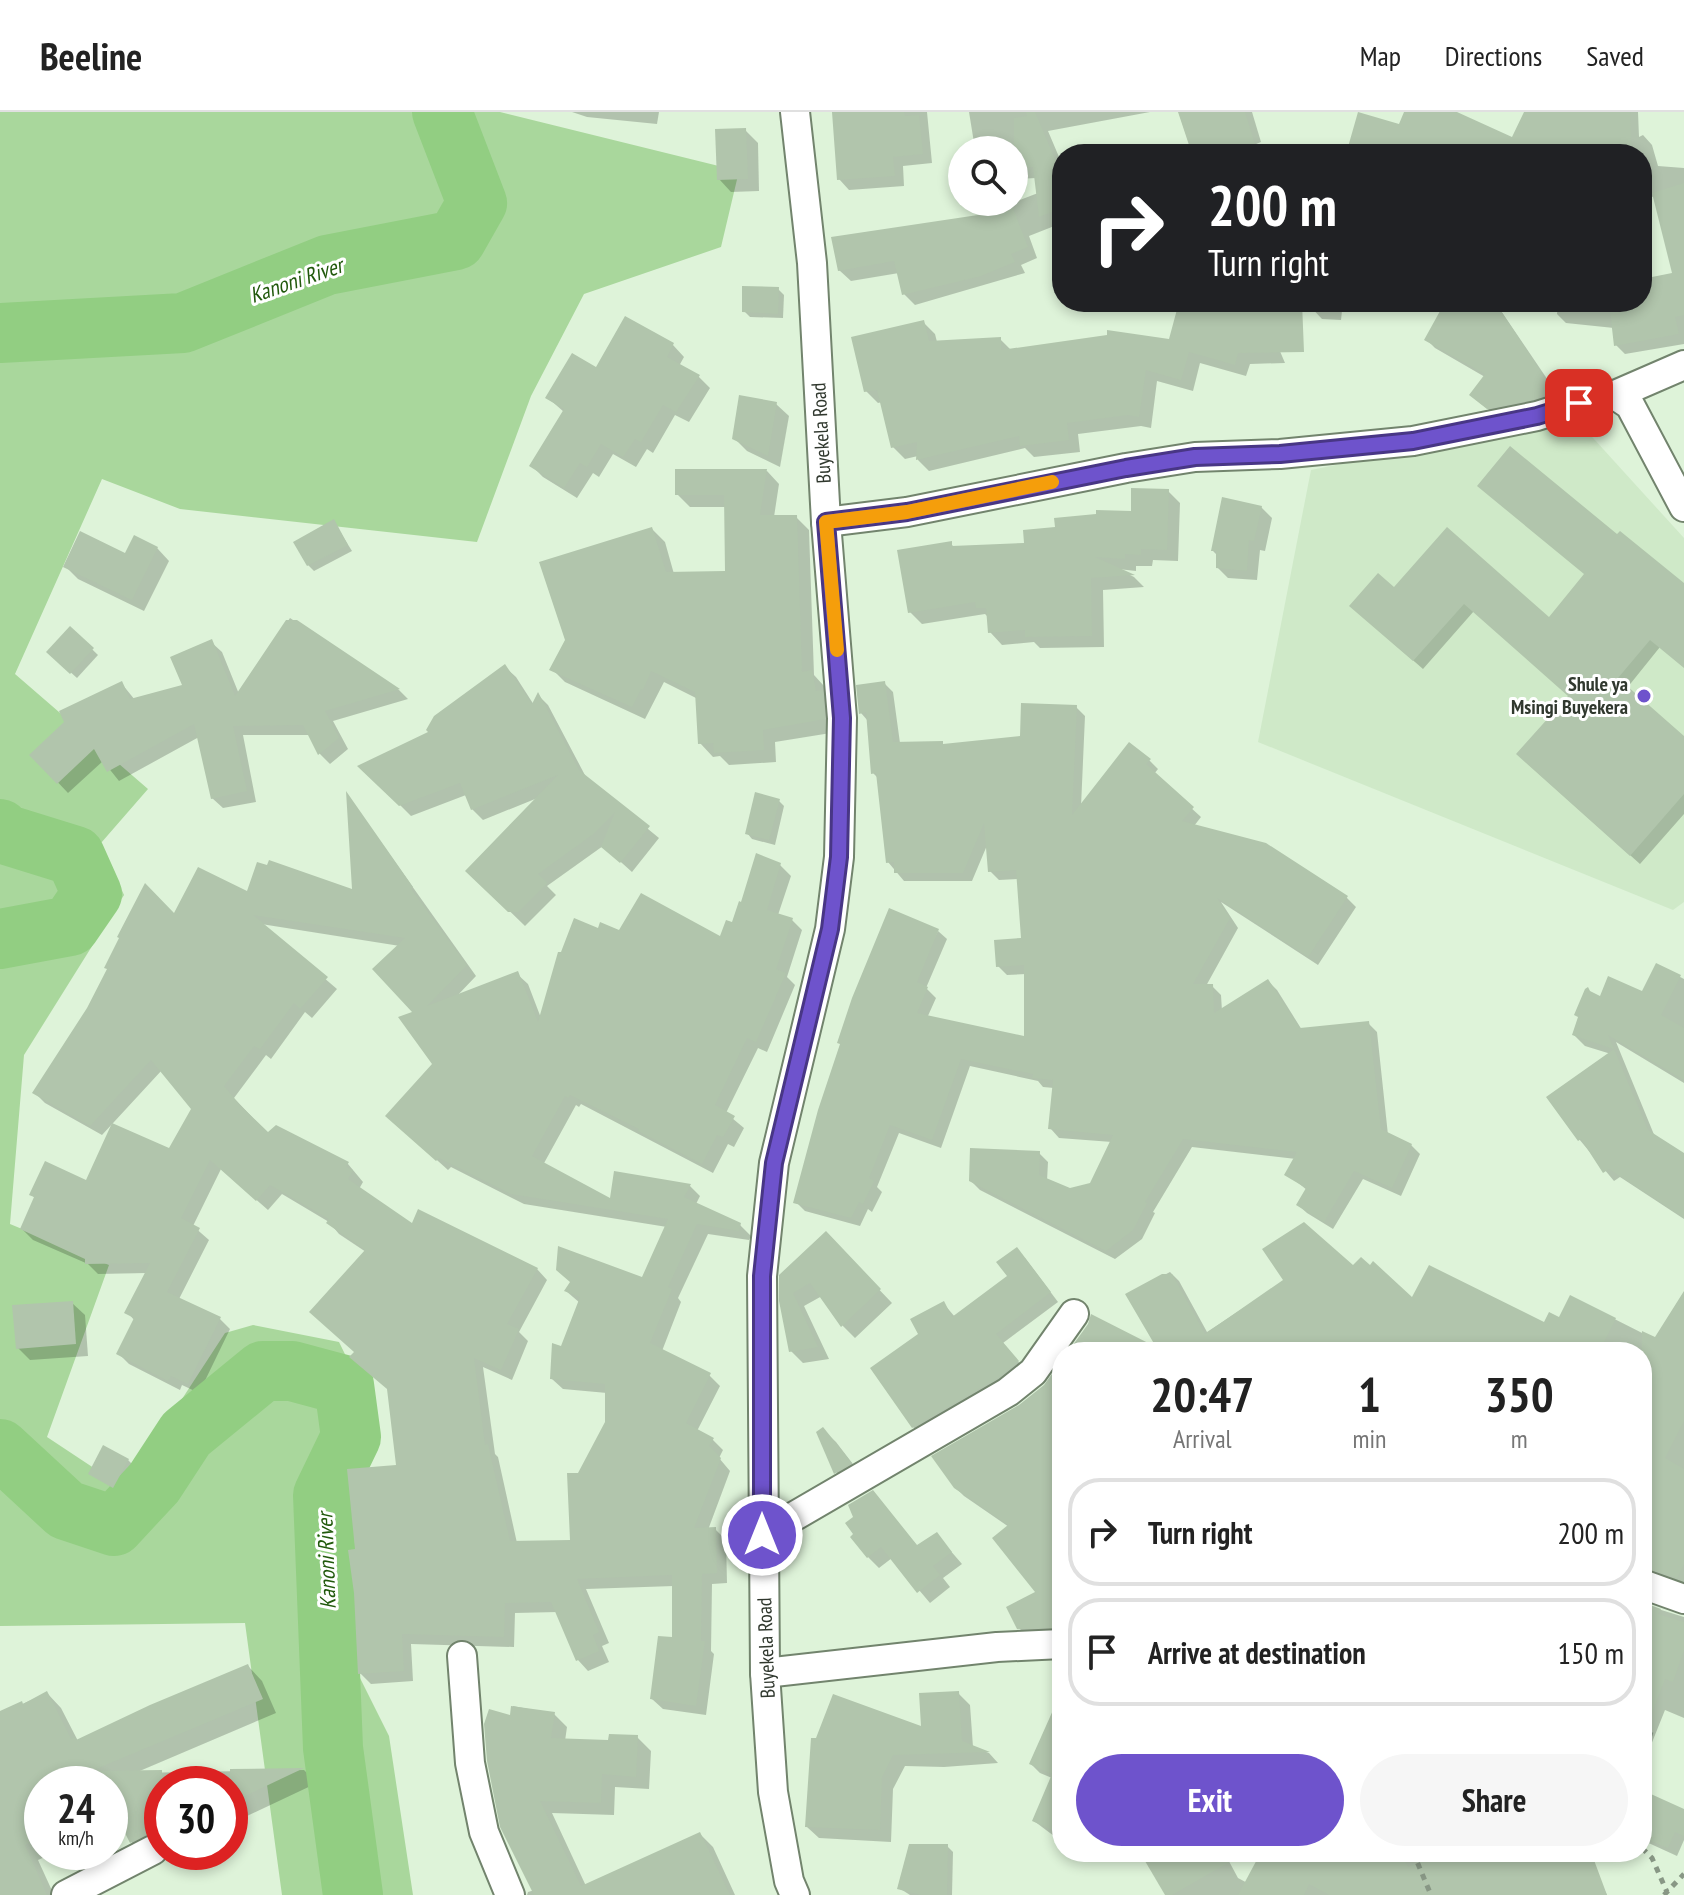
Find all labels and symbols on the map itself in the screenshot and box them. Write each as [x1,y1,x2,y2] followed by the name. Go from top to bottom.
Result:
[246,250,349,309] water label: Kanoni River
[1545,369,1613,437] pin
[805,382,837,484] street label: Buyekela Road
[1511,671,1628,720] place label: Shule ya Msingi Buyekera
[1635,687,1653,705] marker: Shule ya Msingi Buyekera
[720,1493,804,1577] position arrow
[310,1509,342,1610] water label: Kanoni River
[751,1597,781,1699] street label: Buyekela Road
[144,1766,248,1870] speed limit sign: 30

